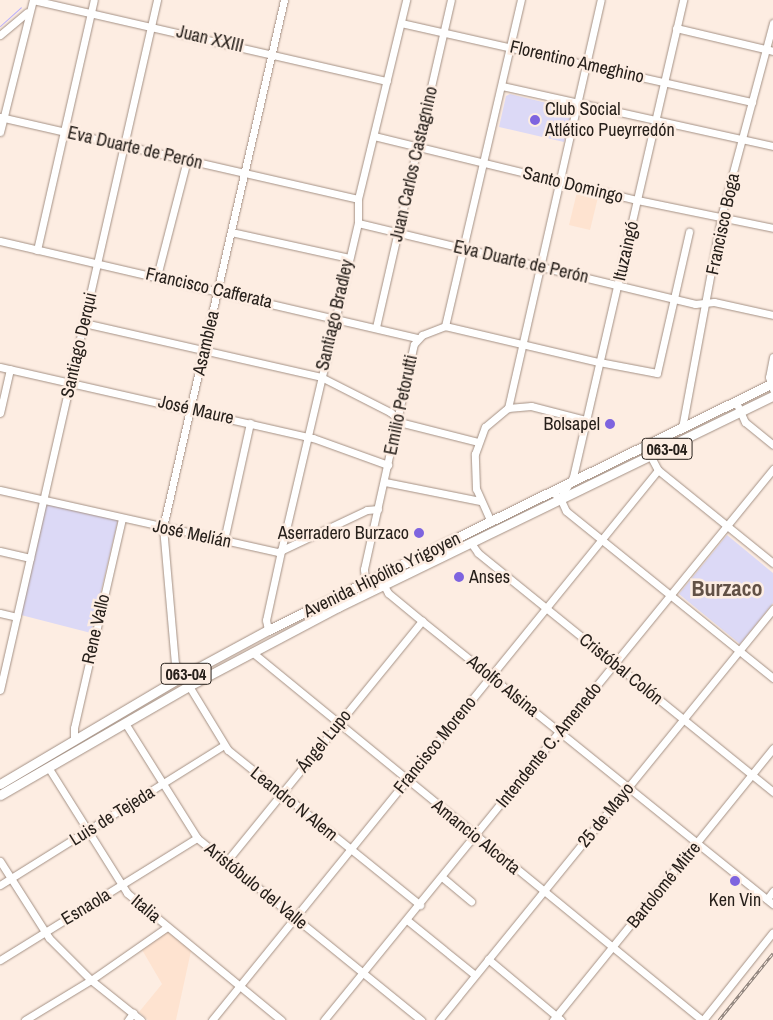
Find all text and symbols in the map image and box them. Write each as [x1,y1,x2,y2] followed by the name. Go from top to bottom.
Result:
[174,21,246,57] street label: Juan XXIII
[507,36,647,88] street label: Florentino Ameghino
[386,84,442,244] street label: Juan Carlos Castagnino
[545,99,675,142] place label: Club Social Atlético Pueyrredón
[529,114,541,126] marker: Club Social Atlético Pueyrredón
[65,122,205,174] street label: Eva Duarte de Perón
[521,162,625,208] street label: Santo Domingo
[702,171,744,277] street label: Francisco Boga
[609,219,643,283] street label: Ituzaingó
[451,236,591,288] street label: Eva Duarte de Perón
[312,257,358,373] street label: Santiago Bradley
[144,263,274,313] street label: Francisco Cafferata
[56,290,102,400] street label: Santiago Derqui
[188,309,224,377] street label: Asamblea
[380,353,422,457] street label: Emilio Petorutti
[156,391,236,429] street label: José Maure
[543,413,600,435] place label: Bolsapel
[604,418,616,430] marker: Bolsapel
[641,436,693,462] road number: 063-04
[151,515,233,553] street label: José Melián
[278,522,409,544] place label: Aserradero Burzaco
[413,527,425,539] marker: Aserradero Burzaco
[300,528,464,622] street label: Avenida Hipólito Yrigoyen
[469,566,510,588] place label: Anses
[453,571,465,583] marker: Anses
[691,576,763,602] district label: Burzaco
[77,592,115,666] street label: Rene Vallo
[575,629,667,709] street label: Cristóbal Colón
[462,650,544,722] street label: Adolfo Alsina
[160,661,212,688] road number: 063-04
[492,678,606,812] street label: Intendente C. Amenedo
[389,692,481,798] street label: Francisco Moreno
[292,705,356,777] street label: Ángel Lupo
[246,762,342,846] street label: Leandro N Alem
[573,778,639,852] street label: 25 de Mayo
[66,781,158,851] street label: Luis de Tejeda
[427,795,525,879] street label: Amancio Alcorta
[623,837,705,933] street label: Bartolomé Mitre
[200,838,312,934] street label: Aristóbulo del Valle
[729,875,741,887] marker: Ken Vin
[58,884,114,930] street label: Esnaola
[709,889,761,911] place label: Ken Vin
[127,890,165,928] street label: Italia

